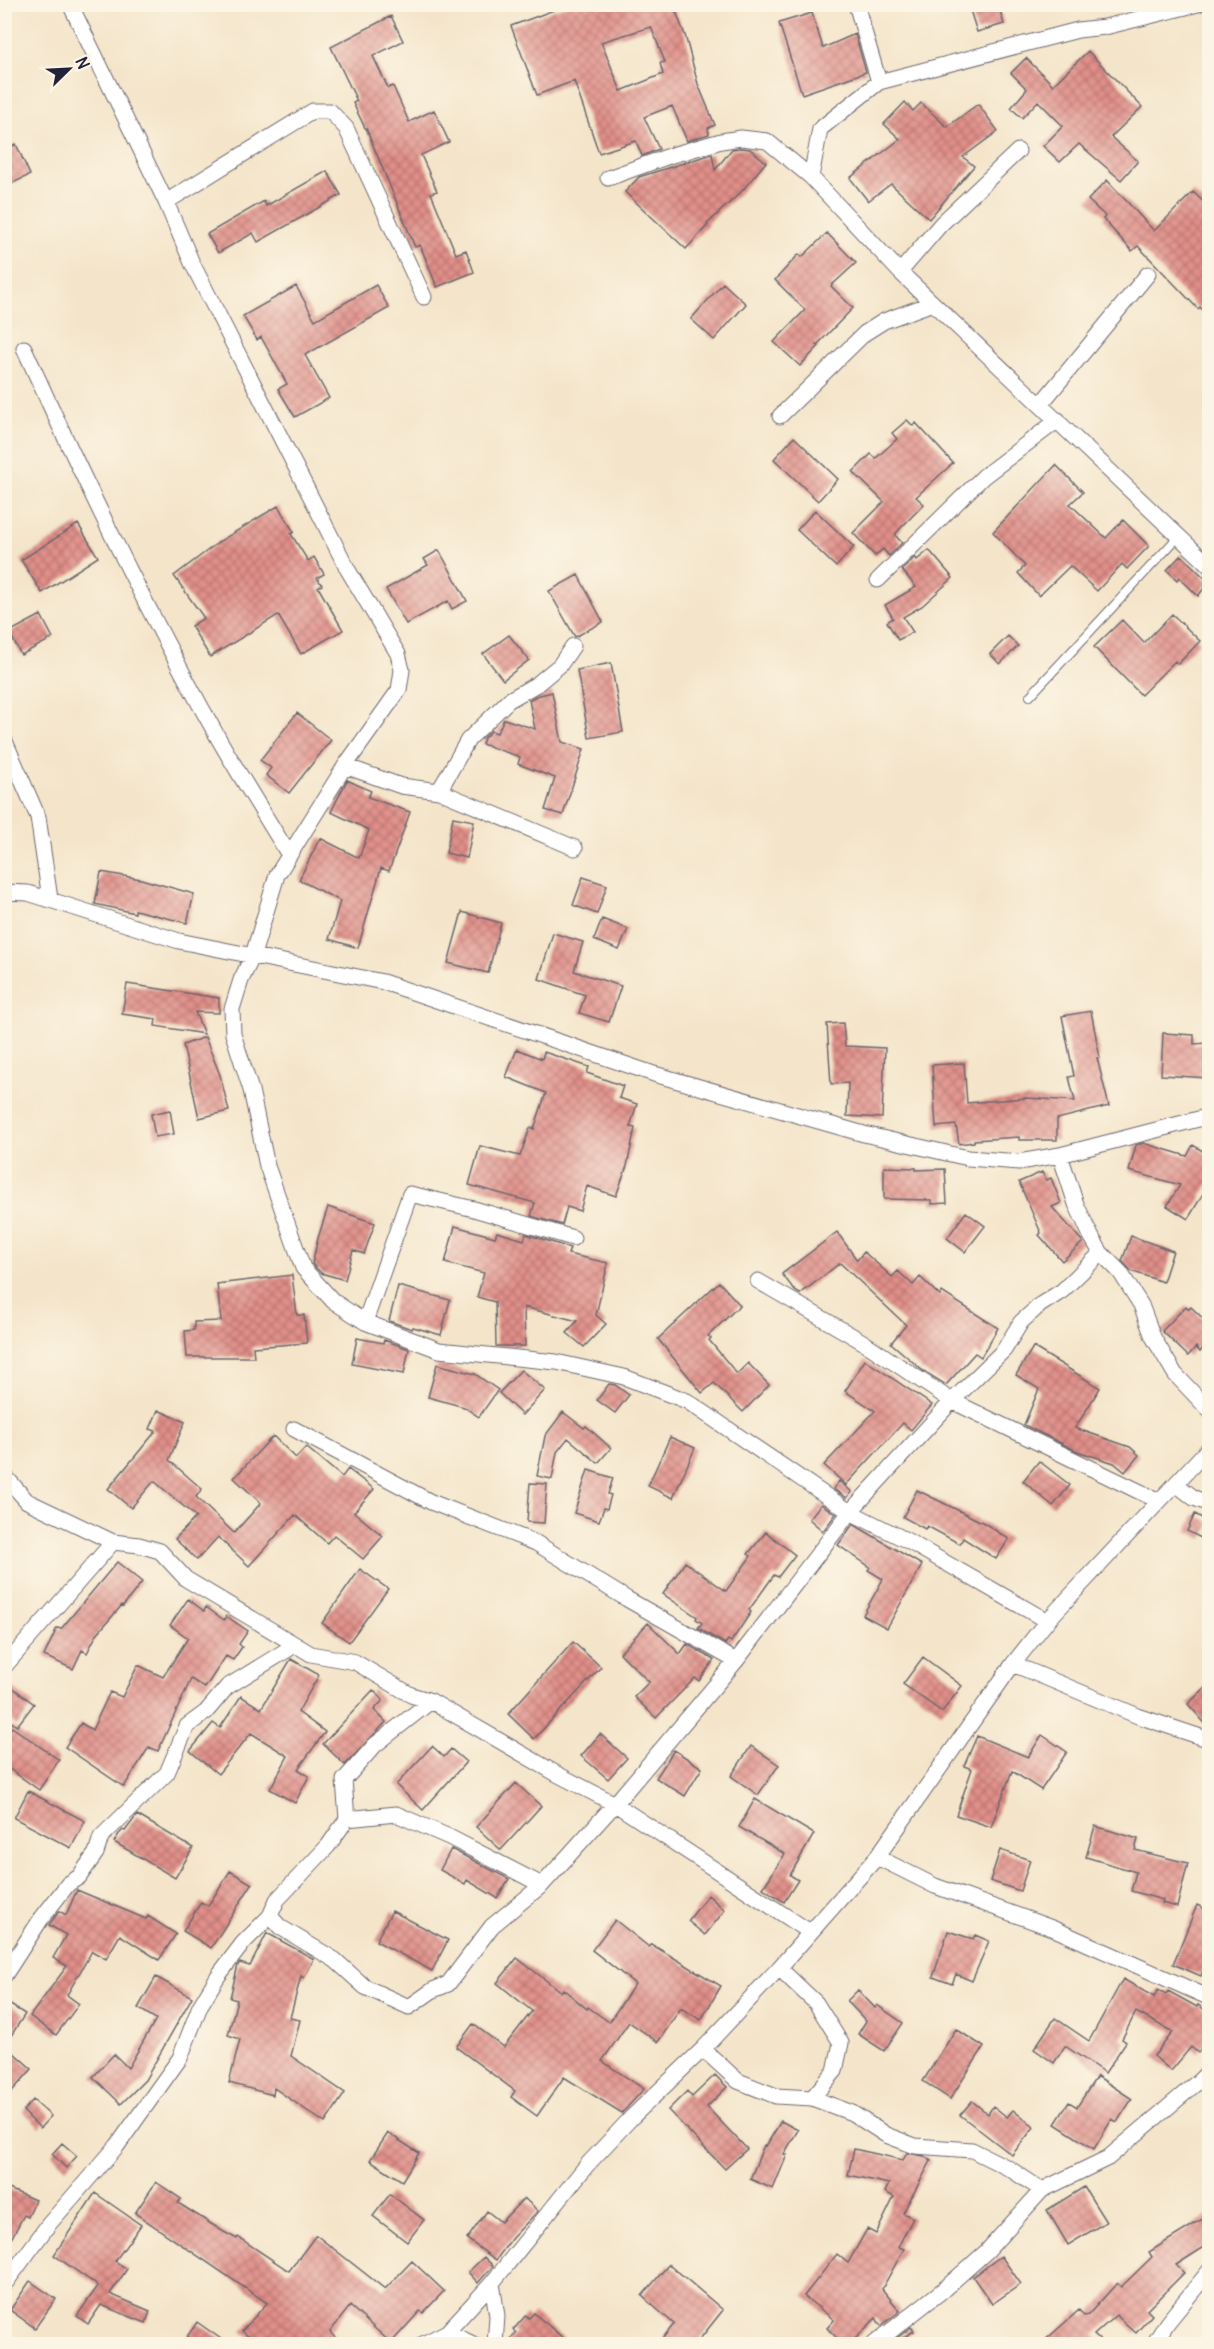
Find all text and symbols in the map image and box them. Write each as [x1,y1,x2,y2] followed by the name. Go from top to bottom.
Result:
[39,39,99,99] north arrow
[71,54,94,72] text: N

